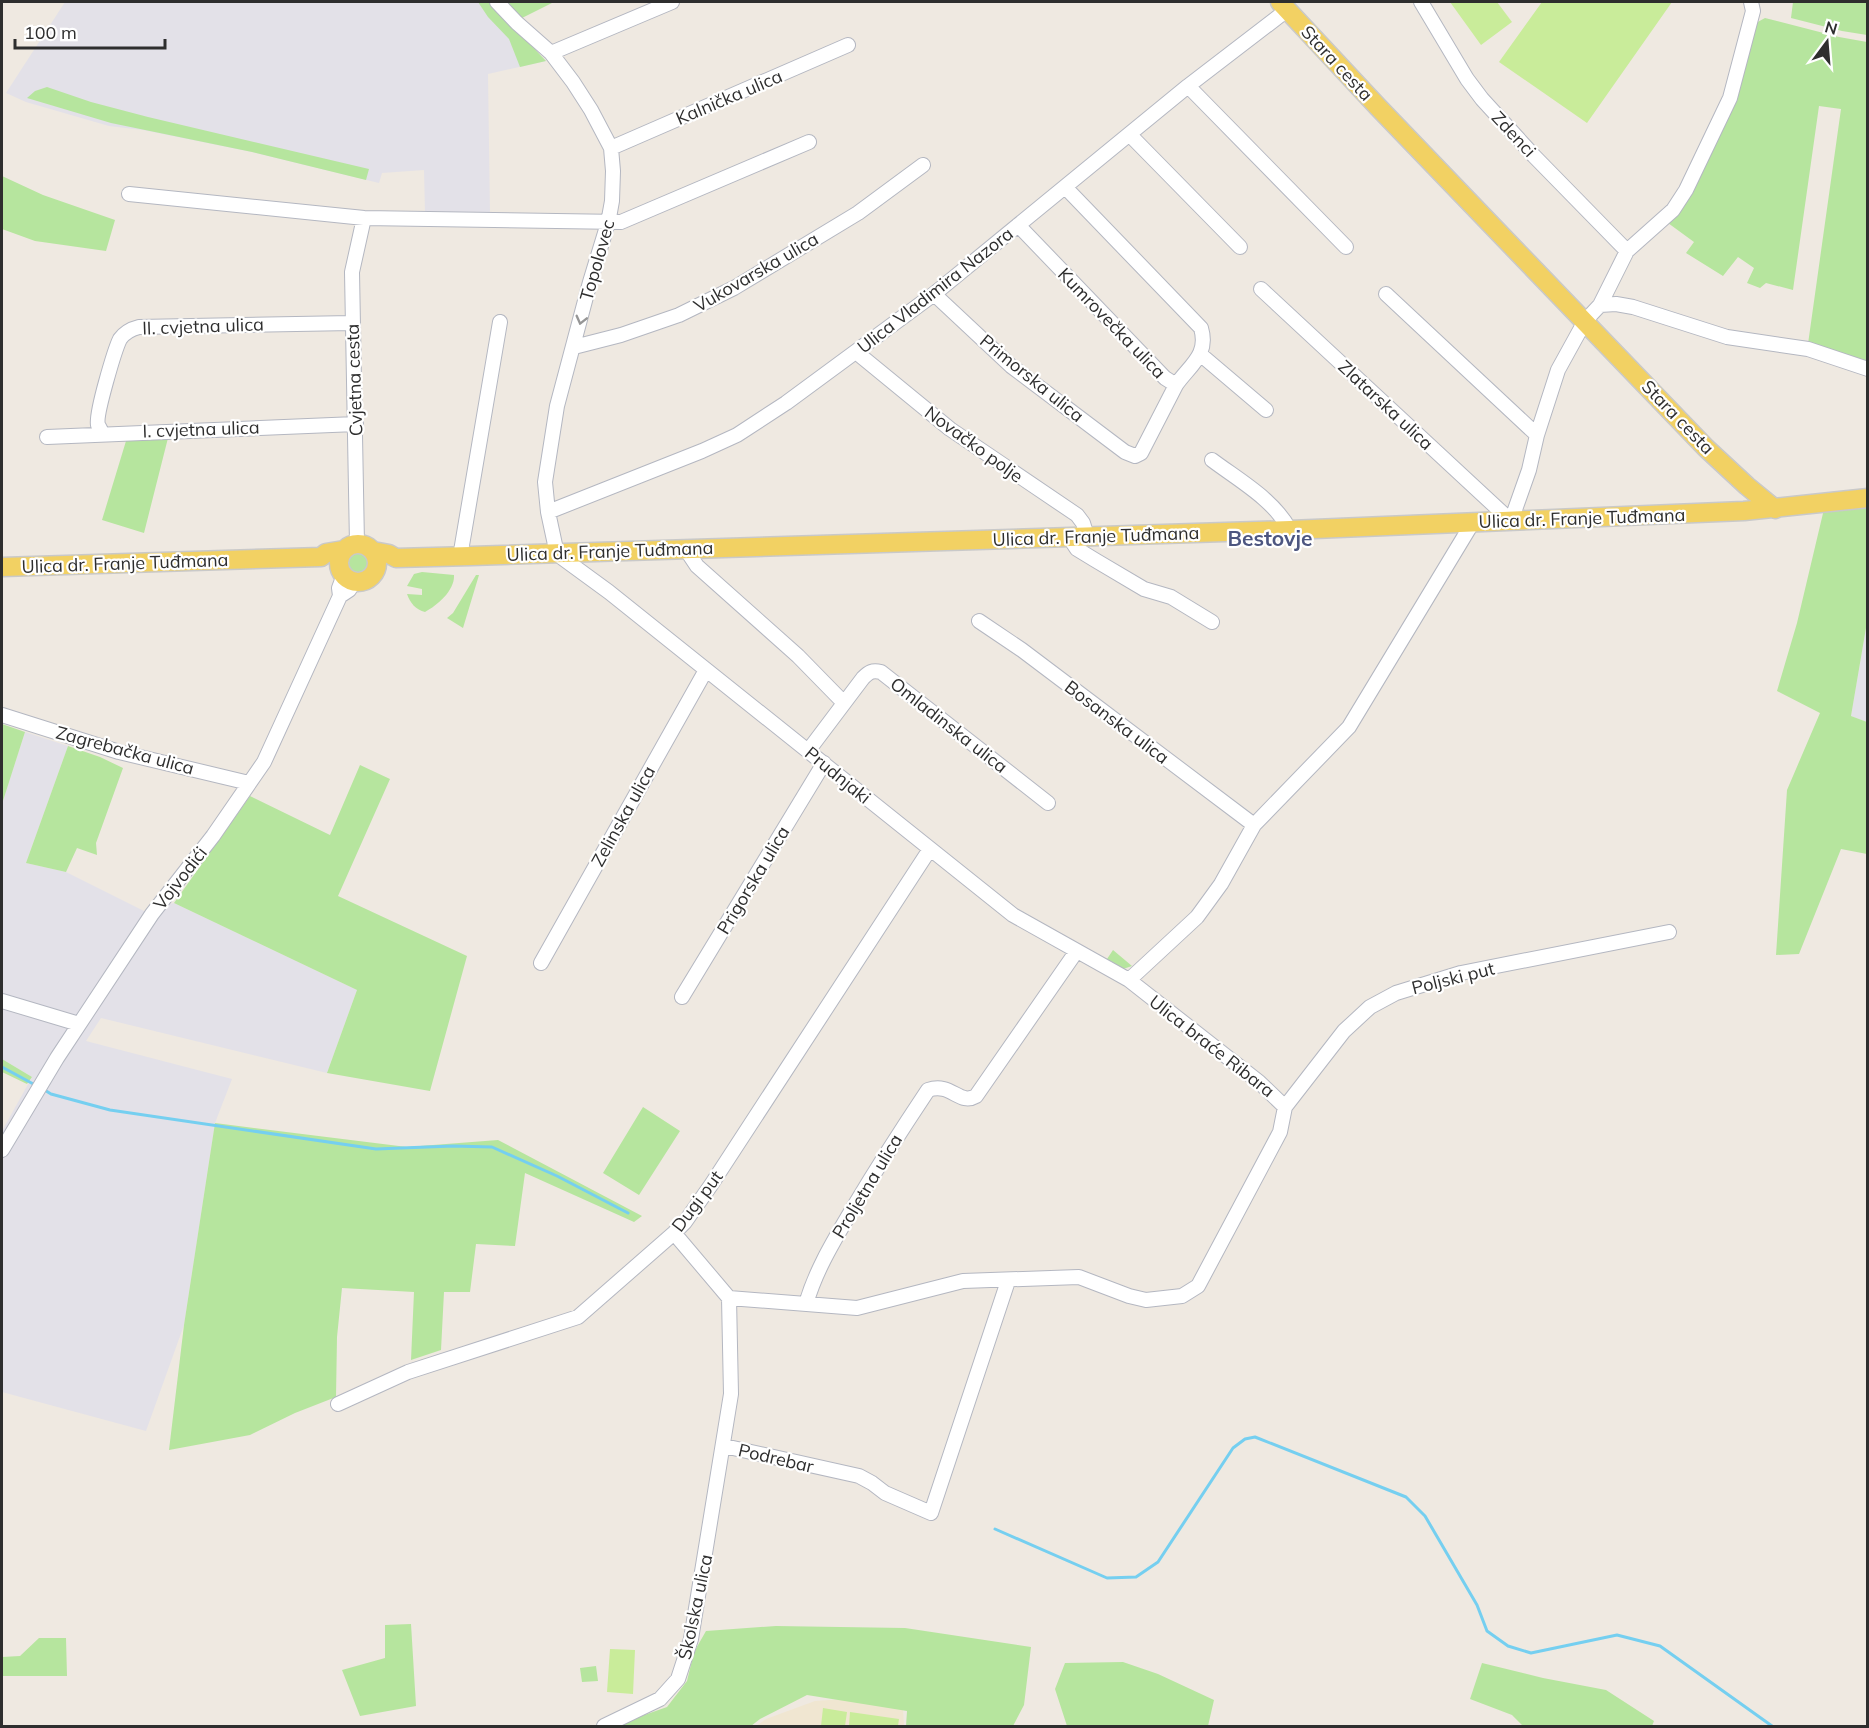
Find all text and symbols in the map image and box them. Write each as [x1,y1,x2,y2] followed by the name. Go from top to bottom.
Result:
[15,12,165,50] scale bar
[1797,12,1857,72] north arrow
[1823,16,1840,39] text: N
[24,21,77,44] text: 100 m
[1296,21,1378,105] street label: Stara cesta
[672,64,786,130] street label: Kalnička ulica
[1487,106,1541,162] street label: Zdenci
[574,217,620,303] street label: Topolovec
[852,222,1018,358] street label: Ulica Vladimira Nazora
[690,227,822,317] street label: Vukovarska ulica
[1053,263,1171,383] street label: Kumrovečka ulica
[142,312,264,340] street label: II. cvjetna ulica
[575,314,588,324] one-way arrow
[341,323,367,437] street label: Cvjetna cesta
[975,329,1089,427] street label: Primorska ulica
[1334,355,1438,455] street label: Zlatarska ulica
[1637,375,1719,459] street label: Stara cesta
[920,401,1028,487] street label: Novačko polje
[142,415,260,443] street label: I. cvjetna ulica
[1478,503,1686,533] street label: Ulica dr. Franje Tuđmana
[992,521,1200,551] street label: Ulica dr. Franje Tuđmana
[1228,525,1312,551] district label: Bestovje
[506,536,714,566] street label: Ulica dr. Franje Tuđmana
[21,548,229,578] street label: Ulica dr. Franje Tuđmana
[886,672,1012,778] street label: Omladinska ulica
[1060,675,1174,769] street label: Bosanska ulica
[53,720,197,780] street label: Zagrebačka ulica
[800,741,876,809] street label: Prudnjaki
[586,762,660,870] street label: Zelinska ulica
[712,822,794,938] street label: Prigorska ulica
[148,842,212,914] street label: Vojvodići
[1409,957,1497,999] street label: Poljski put
[1145,990,1279,1102] street label: Ulica braće Ribara
[827,1130,907,1242] street label: Proljetna ulica
[666,1166,728,1236] street label: Dugi put
[736,1438,816,1478] street label: Podrebar
[673,1552,717,1662] street label: Školska ulica

